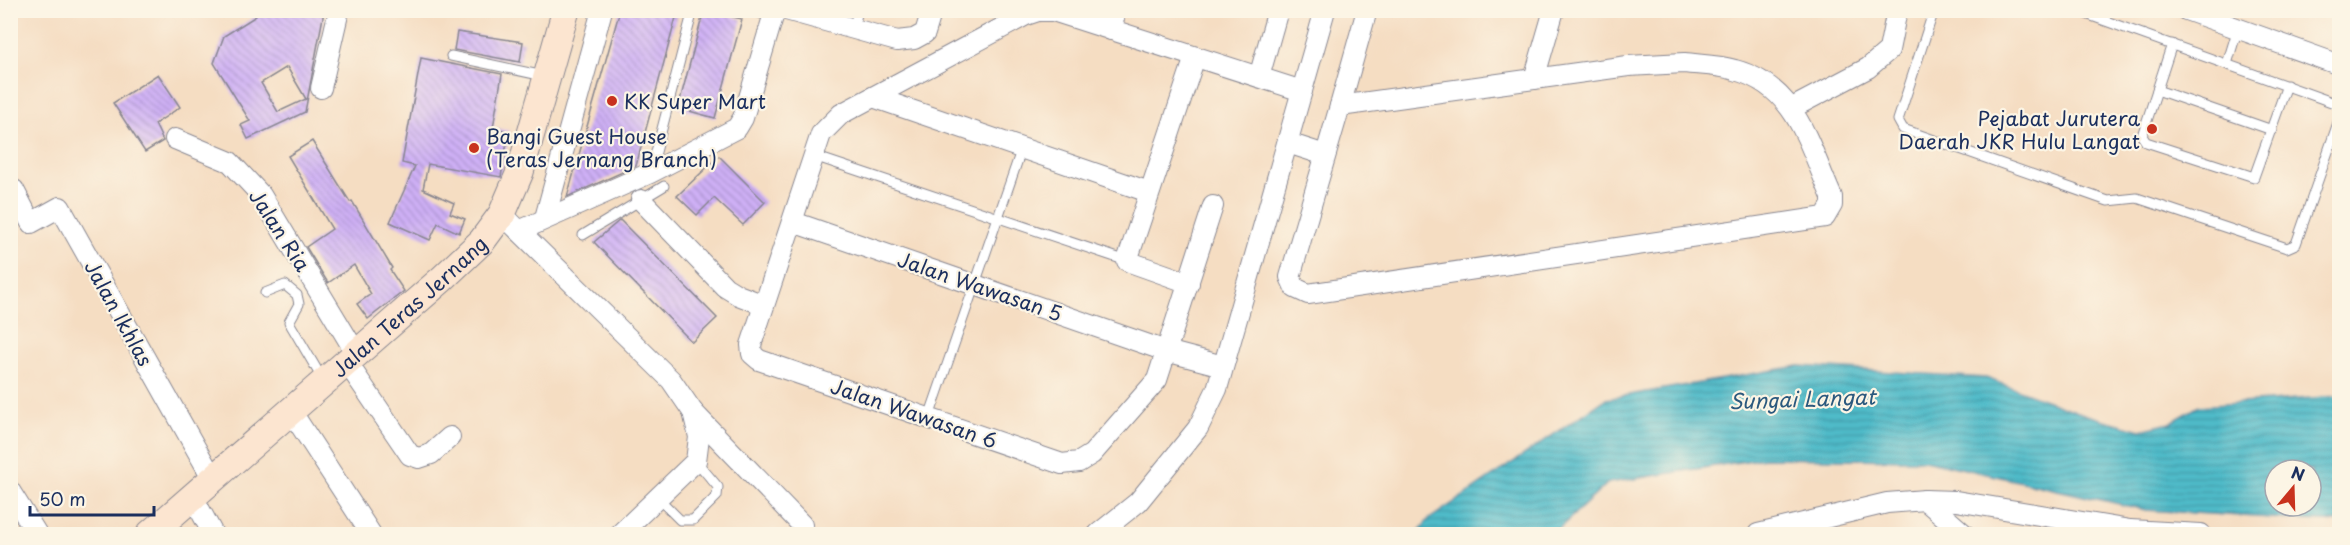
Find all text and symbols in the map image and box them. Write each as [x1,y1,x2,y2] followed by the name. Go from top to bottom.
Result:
[624,86,766,116] place label: KK Super Mart
[605,94,619,108] marker: KK Super Mart
[1899,103,2140,156] place label: Pejabat Jurutera Daerah JKR Hulu Langat
[486,121,717,174] place label: Bangi Guest House (Teras Jernang Branch)
[2145,122,2159,136] marker: Pejabat Jurutera Daerah JKR Hulu Langat
[467,141,481,155] marker: Bangi Guest House (Teras Jernang Branch)
[242,183,318,277] street label: Jalan Ria
[325,229,494,384] street label: Jalan Teras Jernang
[894,244,1066,328] street label: Jalan Wawasan 5
[78,255,160,371] street label: Jalan Ikhlas
[827,370,1001,456] street label: Jalan Wawasan 6
[1728,379,1878,417] water label: Sungai Langat
[2263,458,2323,518] north arrow
[2288,459,2308,486] text: N
[30,479,154,517] scale bar
[39,485,86,512] text: 50 m

